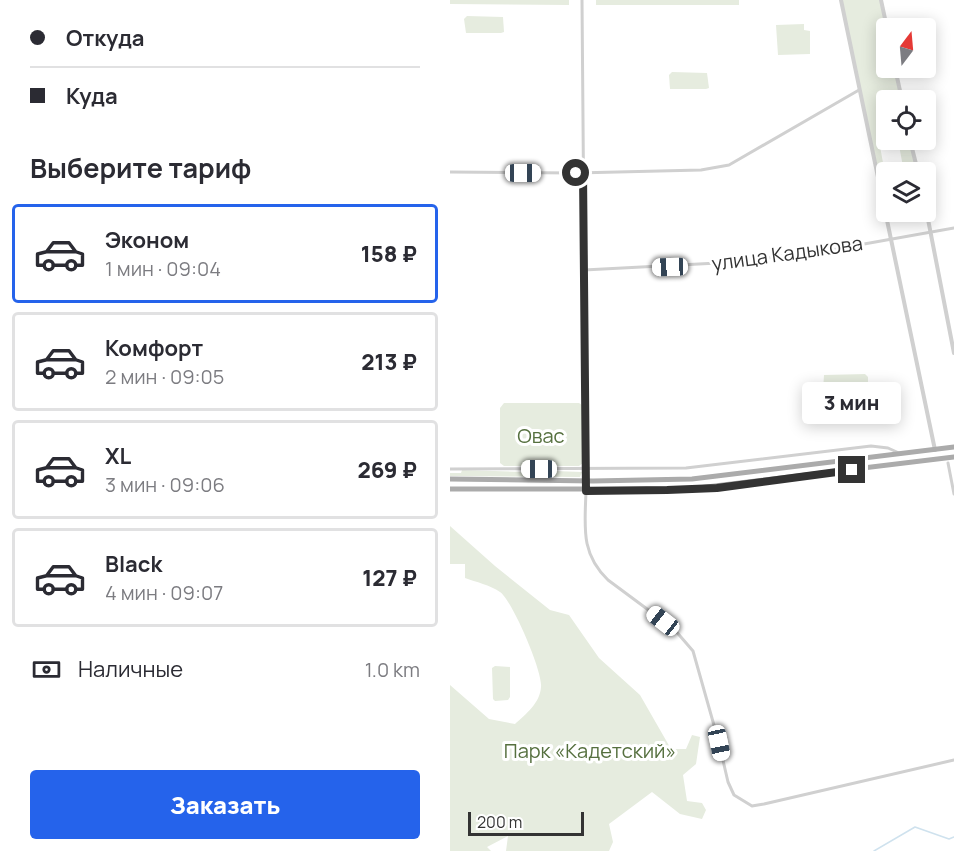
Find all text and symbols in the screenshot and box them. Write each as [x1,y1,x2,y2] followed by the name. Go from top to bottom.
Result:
[876,18,936,78] north arrow
[876,18,936,222] map controls
[66,23,145,53] text: Откуда
[66,81,118,111] text: Куда
[876,90,936,150] button: locate
[30,149,251,186] text: Выберите тариф
[562,159,589,186] route start
[876,162,936,222] button: layers
[505,164,541,182] car
[105,225,189,255] text: Эконом
[33,227,87,281] icon: car
[710,229,864,277] street label: улица Кадыкова
[361,239,417,269] text: 158 ₽
[105,255,221,282] text: 1 мин · 09:04
[652,257,688,277] car
[105,333,203,363] text: Комфорт
[33,335,87,389] icon: car
[361,347,417,377] text: 213 ₽
[105,363,224,390] text: 2 мин · 09:05
[802,383,902,425] callout: 3 мин
[824,389,879,416] text: 3 мин
[517,422,565,449] park label: Овас
[105,441,131,471] text: XL
[33,443,87,497] icon: car
[357,455,417,485] text: 269 ₽
[838,456,865,483] route end
[521,460,557,478] car
[105,471,225,498] text: 3 мин · 09:06
[105,549,162,579] text: Black
[33,551,87,605] icon: car
[362,563,417,593] text: 127 ₽
[105,579,223,606] text: 4 мин · 09:07
[643,603,683,639] car
[30,653,63,686] icon: cash
[78,654,183,684] text: Наличные
[365,656,420,683] text: 1.0 km
[706,724,732,762] car
[504,737,676,764] park label: Парк «Кадетский»
[30,770,420,839] button: Заказать
[468,809,584,836] scale bar
[477,811,522,833] text: 200 m

